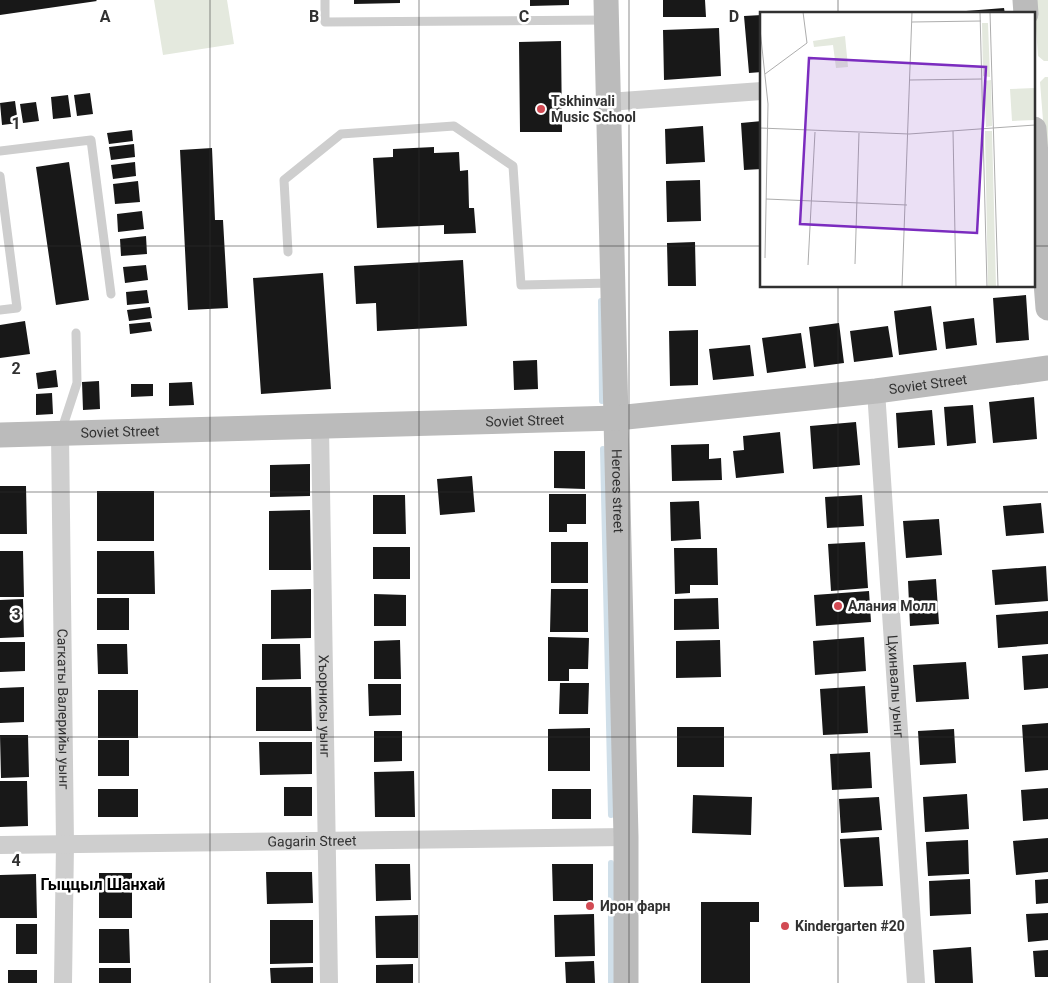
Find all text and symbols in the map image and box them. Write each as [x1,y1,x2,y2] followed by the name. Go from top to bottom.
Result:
[100,7,111,26] text: A
[309,7,319,26] text: B
[519,7,529,26] text: C
[729,7,739,26] text: D
[760,12,1036,288] inset map
[551,93,636,125] place label: Tskhinvali Music School
[535,103,547,115] marker: Tskhinvali Music School
[11,114,21,133] text: 1
[11,359,21,378] text: 2
[888,371,968,397] street label: Soviet Street
[485,411,565,430] street label: Soviet Street
[80,423,160,441] street label: Soviet Street
[609,449,627,533] street label: Heroes street
[848,598,936,614] place label: Алания Молл
[832,600,844,612] marker: Алания Молл
[11,605,21,624] text: 3
[54,629,72,789] street label: Сагкаты Валерийы уынг
[885,634,907,738] street label: Цхинвалы уынг
[316,655,333,758] street label: Хъорнисы уынг
[267,832,357,850] street label: Gagarin Street
[11,851,21,870] text: 4
[41,875,165,894] district label: Гыццыл Шанхай
[600,898,671,914] place label: Ирон фарн
[584,900,596,912] marker: Ирон фарн
[795,918,905,934] place label: Kindergarten #20
[779,920,791,932] marker: Kindergarten #20

